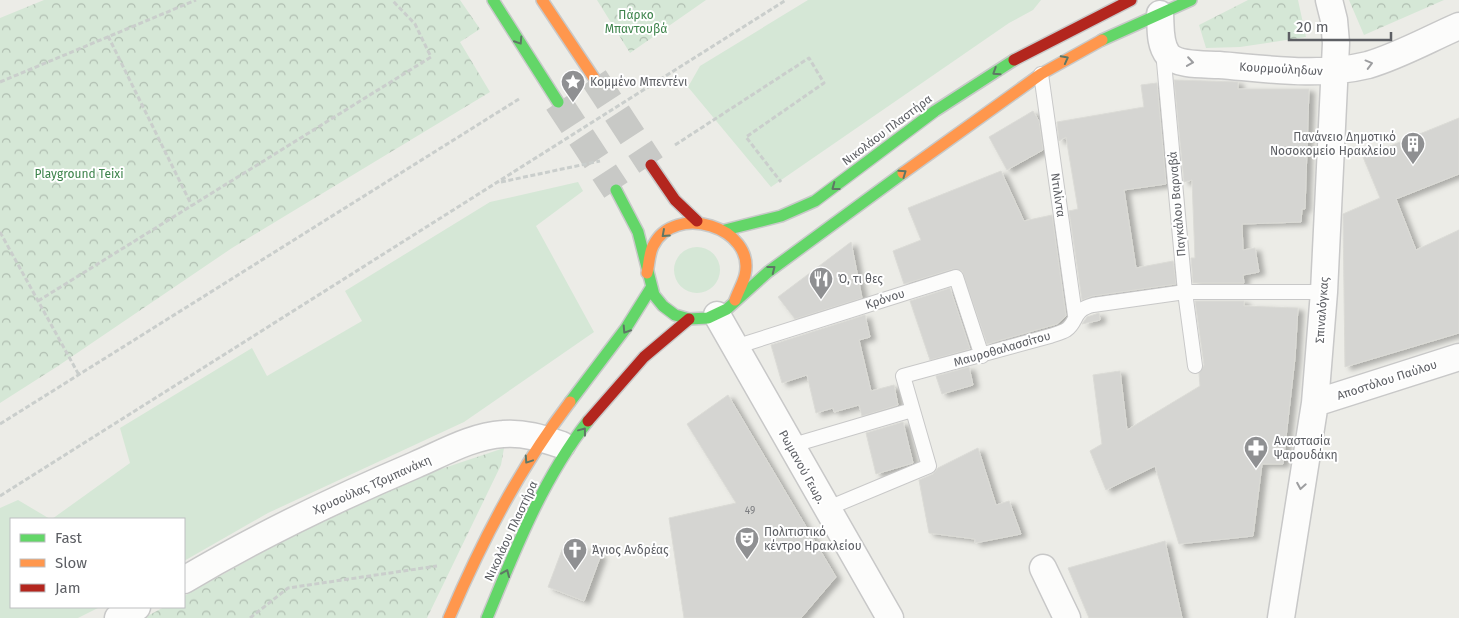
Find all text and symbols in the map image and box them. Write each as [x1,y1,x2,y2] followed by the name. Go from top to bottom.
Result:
[605,8,667,36] park label: Πάρκο Μπαντουβά
[1289,10,1392,42] scale bar
[1296,18,1329,36] text: 20 m
[513,35,522,45] one-way arrow
[1060,55,1069,65] one-way arrow
[1186,56,1194,67] one-way arrow
[1365,59,1373,70] one-way arrow
[1239,60,1323,78] street label: Κουρμούληδων
[992,65,1001,75] one-way arrow
[560,69,586,103] place icon: Κομμένο Μπεντένι
[590,75,687,89] place label: Κομμένο Μπεντένι
[839,92,935,168] street label: Νικολάου Πλαστήρα
[1270,130,1396,158] place label: Πανάνειο Δημοτικό Νοσοκομείο Ηρακλείου
[1400,131,1426,165] building icon: Πανάνειο Δημοτικό Νοσοκομείο Ηρακλείου
[1165,151,1189,257] street label: Παγκάλου Βαρναβά
[34,167,124,181] park label: Playground Teixi
[898,170,907,179] one-way arrow
[1048,172,1068,218] street label: Ντιλίντα
[831,181,841,190] one-way arrow
[661,228,670,237] one-way arrow
[767,266,776,275] one-way arrow
[808,266,834,300] restaurant icon: Ό, τι θες
[838,272,883,286] place label: Ό, τι θες
[1313,276,1331,344] street label: Σπιναλόγκας
[864,286,907,312] street label: Κρόνου
[623,324,632,334] one-way arrow
[952,328,1052,370] street label: Μαυροθαλασσίτου
[1335,357,1439,403] street label: Αποστόλου Παύλου
[577,428,585,437] one-way arrow
[776,428,828,506] street label: Ρωμανού Γεωρ.
[1274,434,1338,462] place label: Αναστασία Ψαρουδάκη
[1243,435,1269,469] pharmacy icon: Αναστασία Ψαρουδάκη
[311,453,433,517] street label: Χρυσούλας Τζομπανάκη
[525,454,534,463] one-way arrow
[482,479,540,583] street label: Νικολάου Πλαστήρα
[1296,481,1306,490] one-way arrow
[745,505,755,517] house number: 49
[10,518,185,608] legend
[764,525,862,553] place label: Πολιτιστικό κέντρο Ηρακλείου
[734,526,760,560] theatre icon: Πολιτιστικό κέντρο Ηρακλείου
[55,529,82,547] text: Fast
[562,537,588,571] church icon: Άγιος Ανδρέας
[592,543,669,557] place label: Άγιος Ανδρέας
[55,554,87,572] text: Slow
[499,569,510,578] one-way arrow
[55,579,81,597] text: Jam

